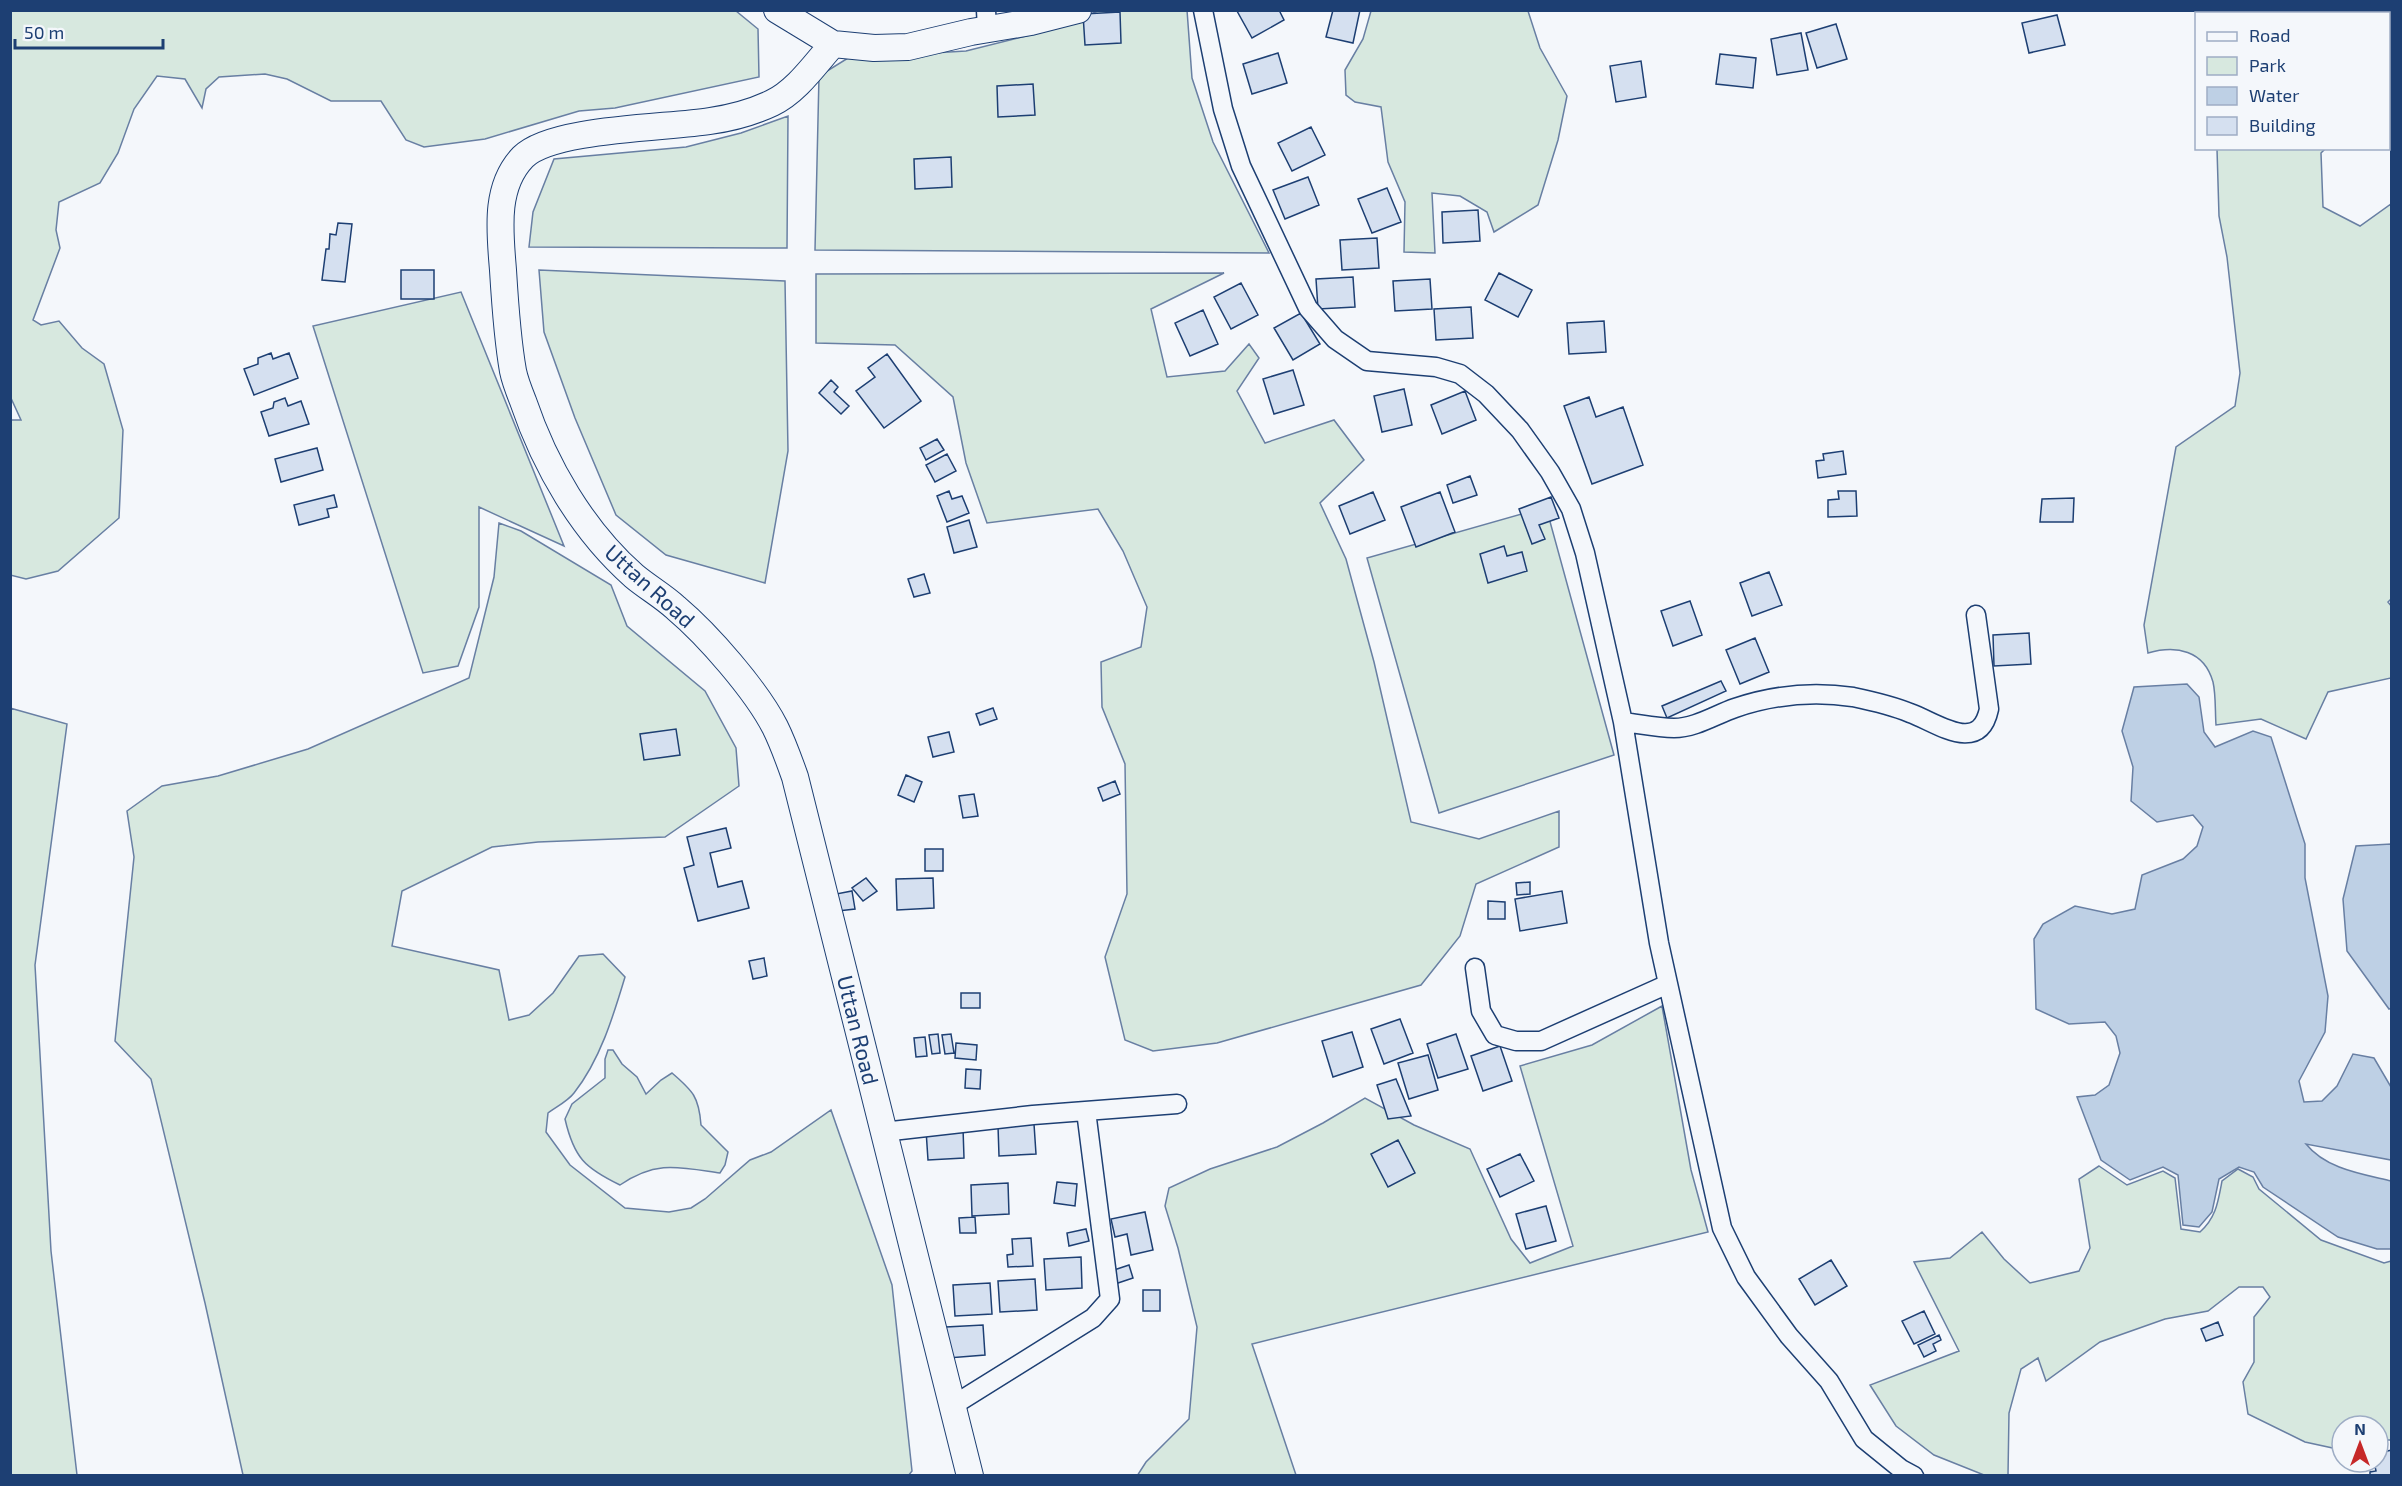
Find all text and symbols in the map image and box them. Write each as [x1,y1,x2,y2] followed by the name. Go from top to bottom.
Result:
[15,12,164,50] scale bar
[2195,12,2390,150] legend
[24,21,64,43] text: 50 m
[2249,24,2290,46] text: Road
[2249,54,2286,76] text: Park
[2249,84,2299,106] text: Water
[2249,114,2316,136] text: Building
[600,538,701,632] street label: Uttan Road
[833,972,885,1087] street label: Uttan Road
[2330,1414,2390,1474] north arrow
[2354,1419,2366,1438] text: N

